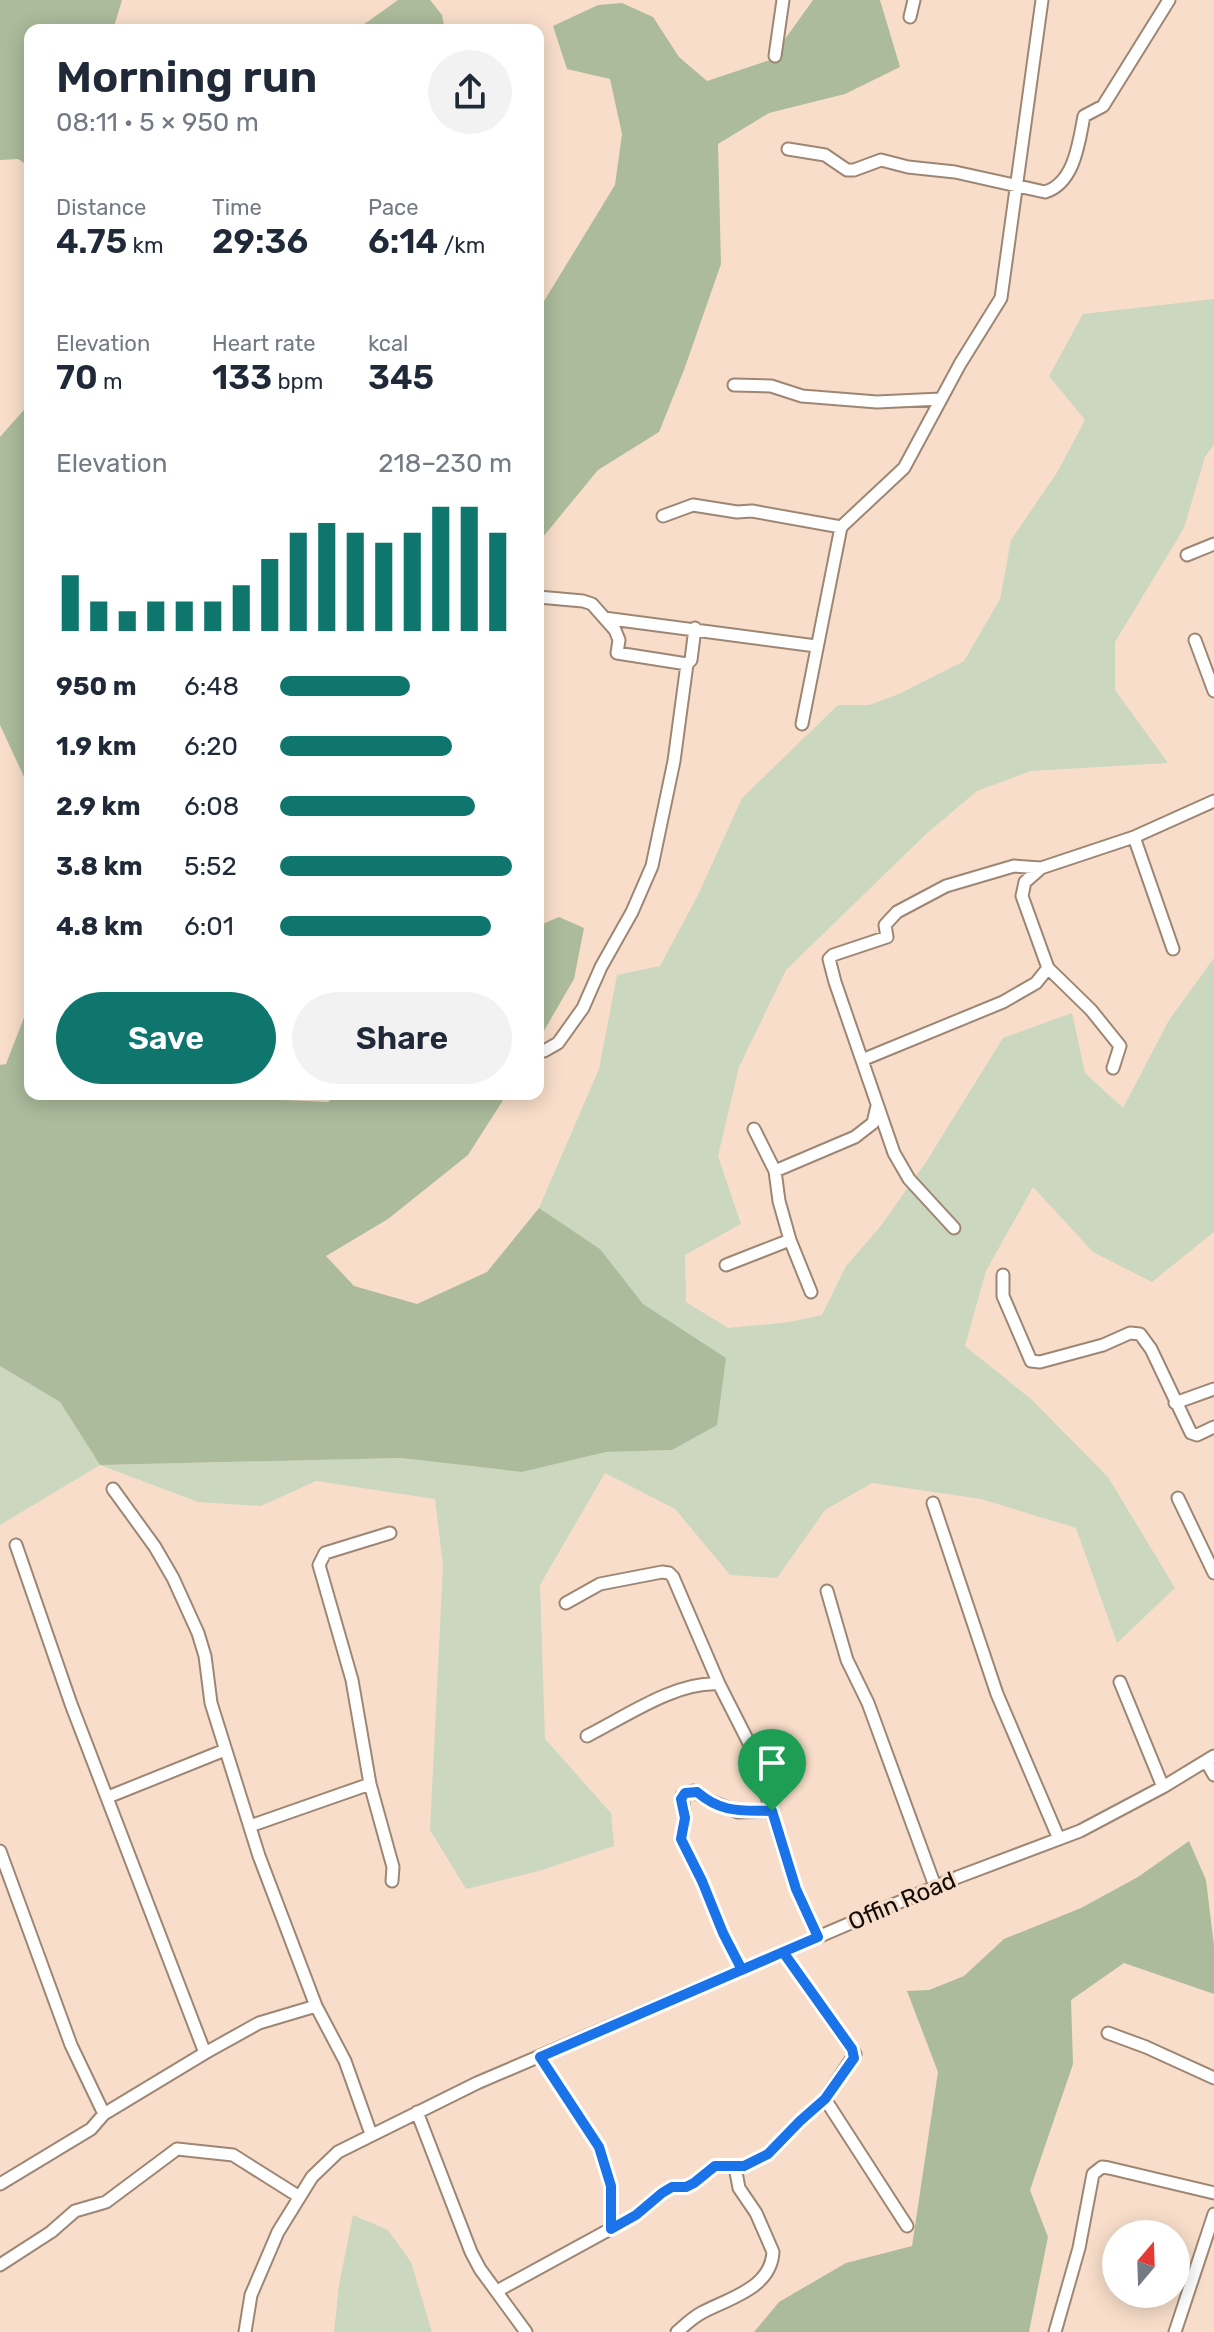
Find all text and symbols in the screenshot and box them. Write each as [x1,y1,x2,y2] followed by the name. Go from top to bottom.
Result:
[428,50,512,134] button: share
[56,51,317,103] text: Morning run
[56,107,259,138] text: 08:11 · 5 × 950 m
[56,194,146,221] text: Distance
[212,194,262,221] text: Time
[368,194,419,221] text: Pace
[56,221,127,262] text: 4.75
[212,221,308,262] text: 29:36
[368,221,438,262] text: 6:14
[127,232,163,259] text: km
[438,232,485,259] text: /km
[56,330,150,357] text: Elevation
[212,330,316,357] text: Heart rate
[368,330,408,357] text: kcal
[56,357,98,398] text: 70
[212,357,272,398] text: 133
[368,357,434,398] text: 345
[98,368,123,395] text: m
[272,368,323,395] text: bpm
[56,448,167,479] text: Elevation
[378,448,512,479] text: 218–230 m
[56,671,137,702] text: 950 m
[184,671,239,702] text: 6:48
[56,731,137,762] text: 1.9 km
[184,731,238,762] text: 6:20
[56,791,140,822] text: 2.9 km
[184,791,239,822] text: 6:08
[56,851,143,882] text: 3.8 km
[184,851,237,882] text: 5:52
[56,911,143,942] text: 4.8 km
[184,911,234,942] text: 6:01
[56,992,276,1084] button: Save
[292,992,512,1084] button: Share
[738,1729,806,1811] pin
[750,1741,794,1785] icon: arrive
[844,1866,960,1936] street label: Offin Road
[1102,2220,1190,2308] north arrow
[1102,2220,1190,2308] map controls

